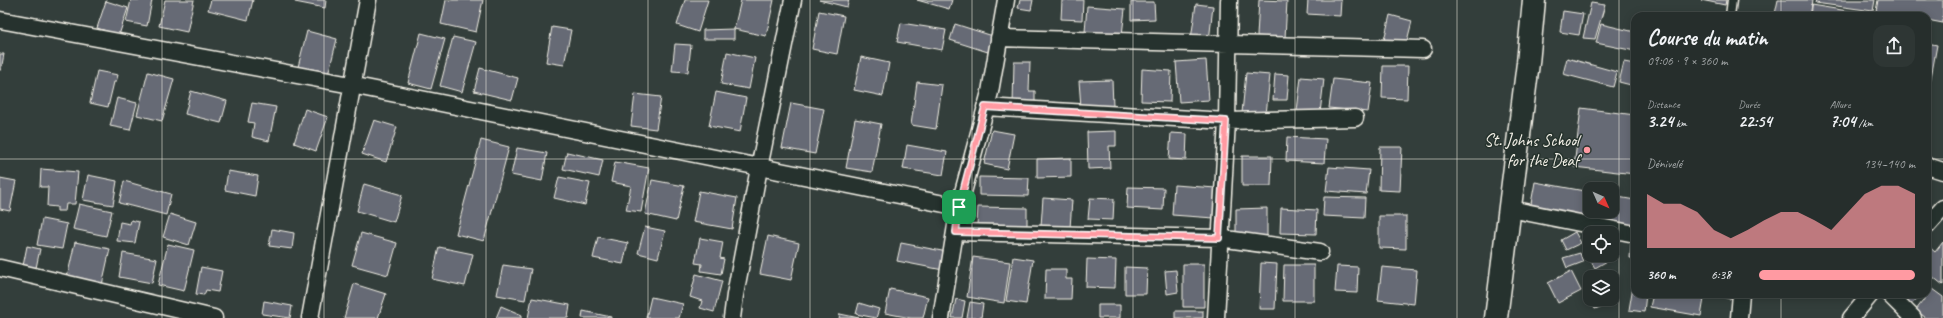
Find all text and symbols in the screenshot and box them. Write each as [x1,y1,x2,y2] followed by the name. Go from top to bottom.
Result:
[1647,24,1767,52] text: Course du matin
[1873,25,1915,67] button: share
[1647,53,1728,69] text: 09:06 · 9 × 360 m
[1647,97,1680,111] text: Distance
[1738,97,1760,111] text: Durée
[1830,97,1851,111] text: Allure
[1647,111,1673,132] text: 3.24
[1738,111,1772,132] text: 22:54
[1830,111,1856,132] text: 7:04
[1673,116,1687,130] text: km
[1856,116,1873,130] text: /km
[1484,130,1583,171] place label: St. Johns School for the Deaf
[1582,145,1592,155] marker: St. Johns School for the Deaf
[1647,156,1682,172] text: Dénivelé
[1864,156,1915,172] text: 134–140 m
[1583,182,1619,218] north arrow
[1583,182,1619,306] map controls
[942,190,976,224] pin
[948,196,970,218] icon: arrive
[1583,226,1619,262] button: locate
[1647,267,1675,283] text: 360 m
[1711,267,1731,283] text: 6:38
[1583,270,1619,306] button: layers

